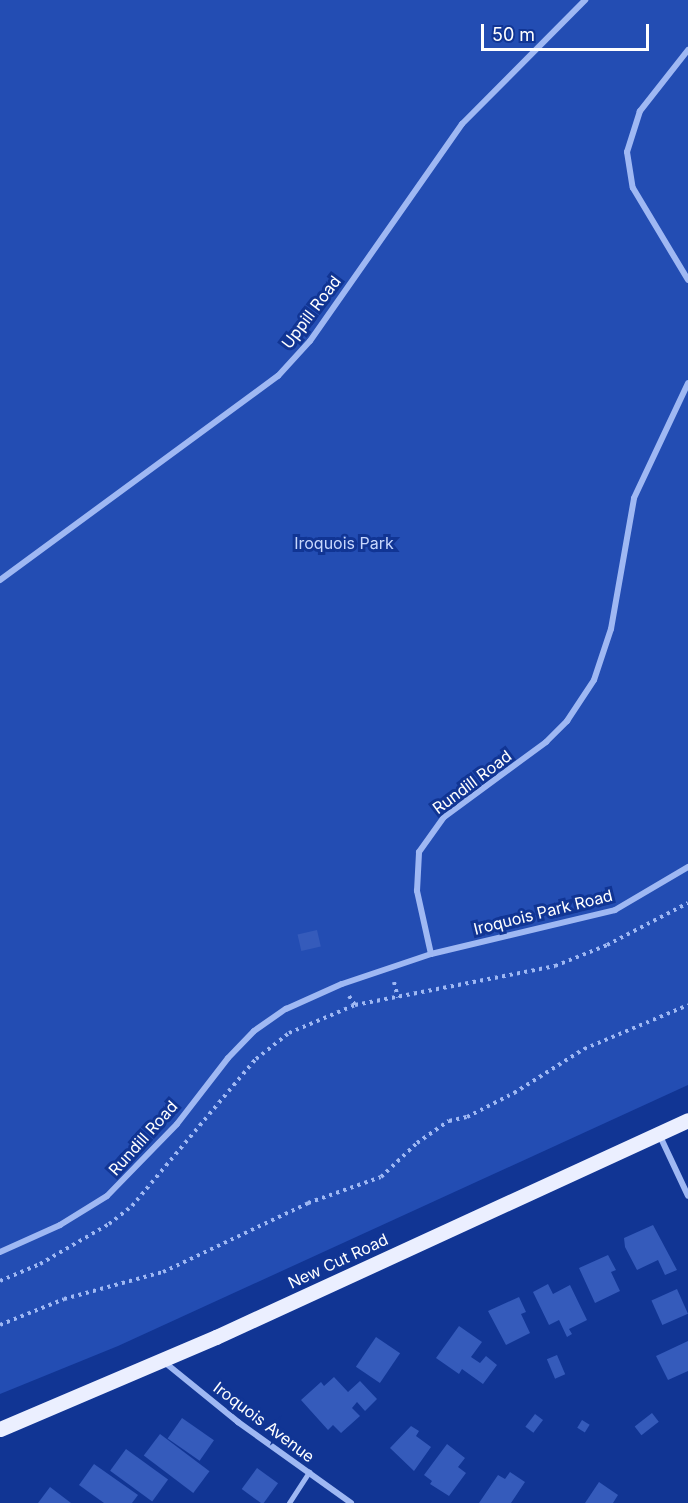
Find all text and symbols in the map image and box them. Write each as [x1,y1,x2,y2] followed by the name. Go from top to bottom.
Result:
[484,12,652,50] scale bar
[492,24,535,45] text: 50 m
[277,272,345,352] street label: Uppill Road
[294,533,394,553] park label: Iroquois Park
[429,746,515,818] street label: Rundill Road
[471,885,615,939] street label: Iroquois Park Road
[105,1097,181,1179] street label: Rundill Road
[285,1229,391,1293] street label: New Cut Road
[210,1378,318,1466] street label: Iroquois Avenue

